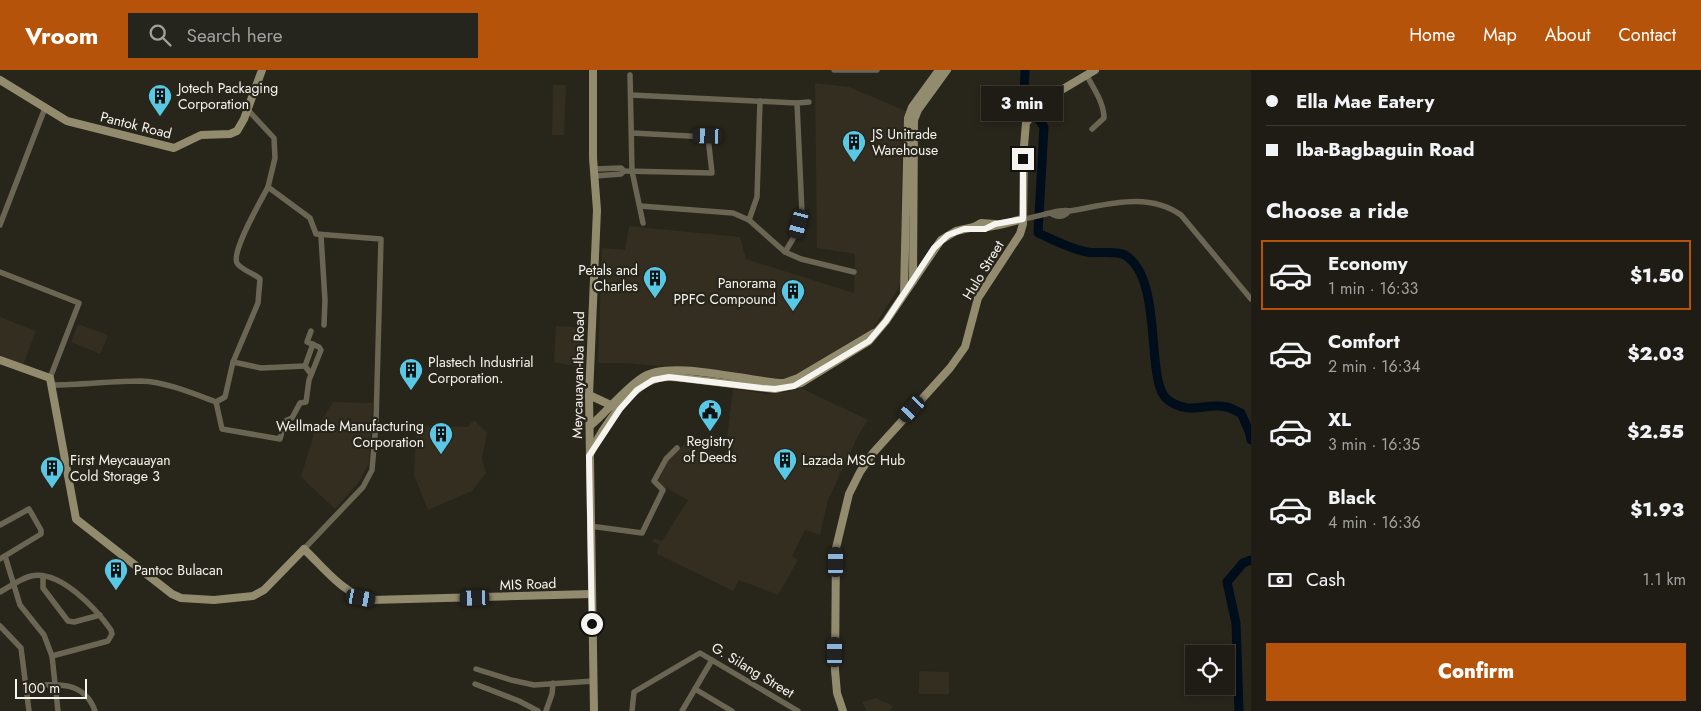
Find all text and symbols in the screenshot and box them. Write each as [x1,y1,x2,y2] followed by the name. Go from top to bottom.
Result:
[128,13,478,58] search box
[25,18,98,53] text: Vroom
[146,21,174,49] icon: search
[186,22,283,49] text: Search here
[1409,22,1455,48] text: Home
[1483,22,1517,48] text: Map
[1545,22,1590,48] text: About
[1618,22,1676,48] text: Contact
[176,78,278,114] place label: Jotech Packaging Corporation
[147,83,173,117] building icon: Jotech Packaging Corporation
[982,87,1064,122] callout: 3 min
[1296,88,1434,115] text: Ella Mae Eatery
[1001,92,1043,115] text: 3 min
[98,106,174,144] street label: Pantok Road
[870,124,938,160] place label: JS Unitrade Warehouse
[692,128,723,144] car
[841,129,867,163] building icon: JS Unitrade Warehouse
[1296,136,1475,163] text: Iba-Bagbaguin Road
[1012,148,1034,170] route end
[1266,194,1409,226] text: Choose a ride
[787,208,810,240] car
[957,236,1009,303] street label: Hulo Street
[1328,250,1408,277] text: Economy
[1268,253,1313,298] icon: car
[578,260,638,296] place label: Petals and Charles
[1630,262,1684,289] text: $1.50
[642,265,668,299] building icon: Petals and Charles
[673,273,776,309] place label: Panorama PPFC Compound
[1328,277,1418,300] text: 1 min · 16:33
[780,278,806,312] building icon: Panorama PPFC Compound
[567,311,589,439] street label: Meycauayan-Iba Road
[1328,328,1400,355] text: Comfort
[1268,331,1313,376] icon: car
[1628,340,1684,367] text: $2.03
[428,352,534,388] place label: Plastech Industrial Corporation.
[1328,355,1421,378] text: 2 min · 16:34
[398,357,424,391] building icon: Plastech Industrial Corporation.
[896,393,927,425] car
[697,398,723,432] public building icon: Registry of Deeds
[1328,406,1351,433] text: XL
[1268,409,1313,454] icon: car
[276,416,424,452] place label: Wellmade Manufacturing Corporation
[1627,418,1684,445] text: $2.55
[428,421,454,455] building icon: Wellmade Manufacturing Corporation
[683,431,737,467] place label: Registry of Deeds
[1328,433,1420,456] text: 3 min · 16:35
[772,447,798,481] building icon: Lazada MSC Hub
[70,450,171,486] place label: First Meycauayan Cold Storage 3
[802,450,905,470] place label: Lazada MSC Hub
[39,455,65,489] building icon: First Meycauayan Cold Storage 3
[1328,484,1376,511] text: Black
[1268,487,1313,532] icon: car
[1630,496,1684,523] text: $1.93
[1328,511,1421,534] text: 4 min · 16:36
[828,547,843,577] car
[103,557,129,591] building icon: Pantoc Bulacan
[134,560,223,580] place label: Pantoc Bulacan
[1266,566,1294,594] icon: cash
[1306,566,1346,593] text: Cash
[1642,568,1686,591] text: 1.1 km
[499,573,557,595] street label: MIS Road
[344,588,377,608] car
[459,590,490,606] car
[581,613,603,635] route start
[708,637,799,703] street label: G. Silang Street
[827,637,842,667] car
[1266,643,1686,701] button: Confirm
[1185,645,1235,695] map controls
[1185,645,1235,695] button: locate
[15,676,88,699] scale bar
[22,678,60,698] text: 100 m

